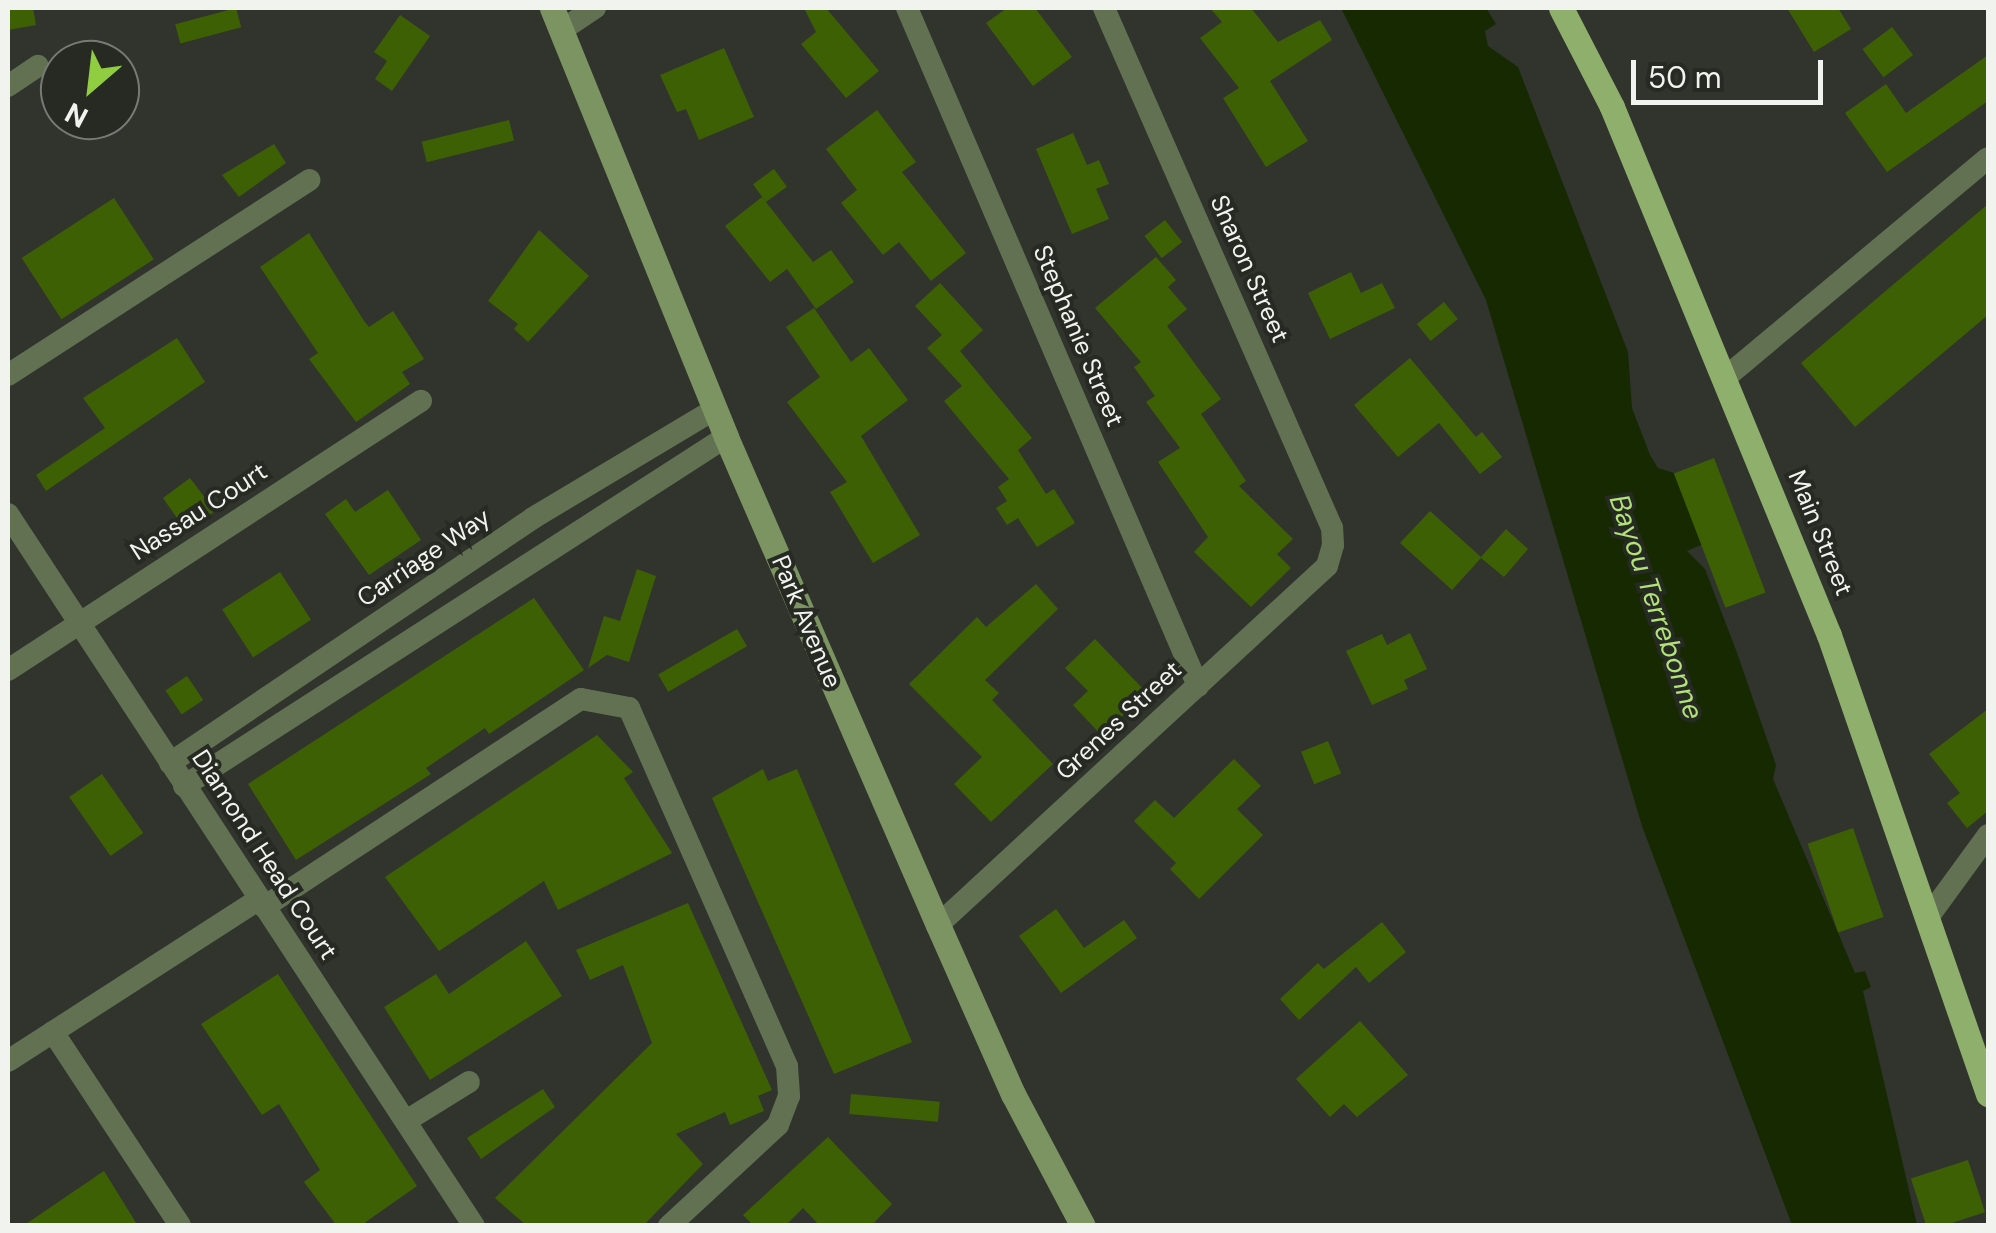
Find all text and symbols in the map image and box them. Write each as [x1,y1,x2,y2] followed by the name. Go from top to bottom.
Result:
[40,40,140,140] north arrow
[1636,40,1828,102] scale bar
[1648,58,1722,97] text: 50 m
[59,94,94,136] text: N
[1203,191,1295,347] street label: Sharon Street
[1026,241,1130,431] street label: Stephanie Street
[125,457,273,567] street label: Nassau Court
[1781,466,1859,600] street label: Main Street
[1602,490,1710,724] water label: Bayou Terrebonne
[352,502,496,614] street label: Carriage Way
[765,551,847,693] street label: Park Avenue
[1050,655,1188,787] street label: Grenes Street
[185,745,343,965] street label: Diamond Head Court

